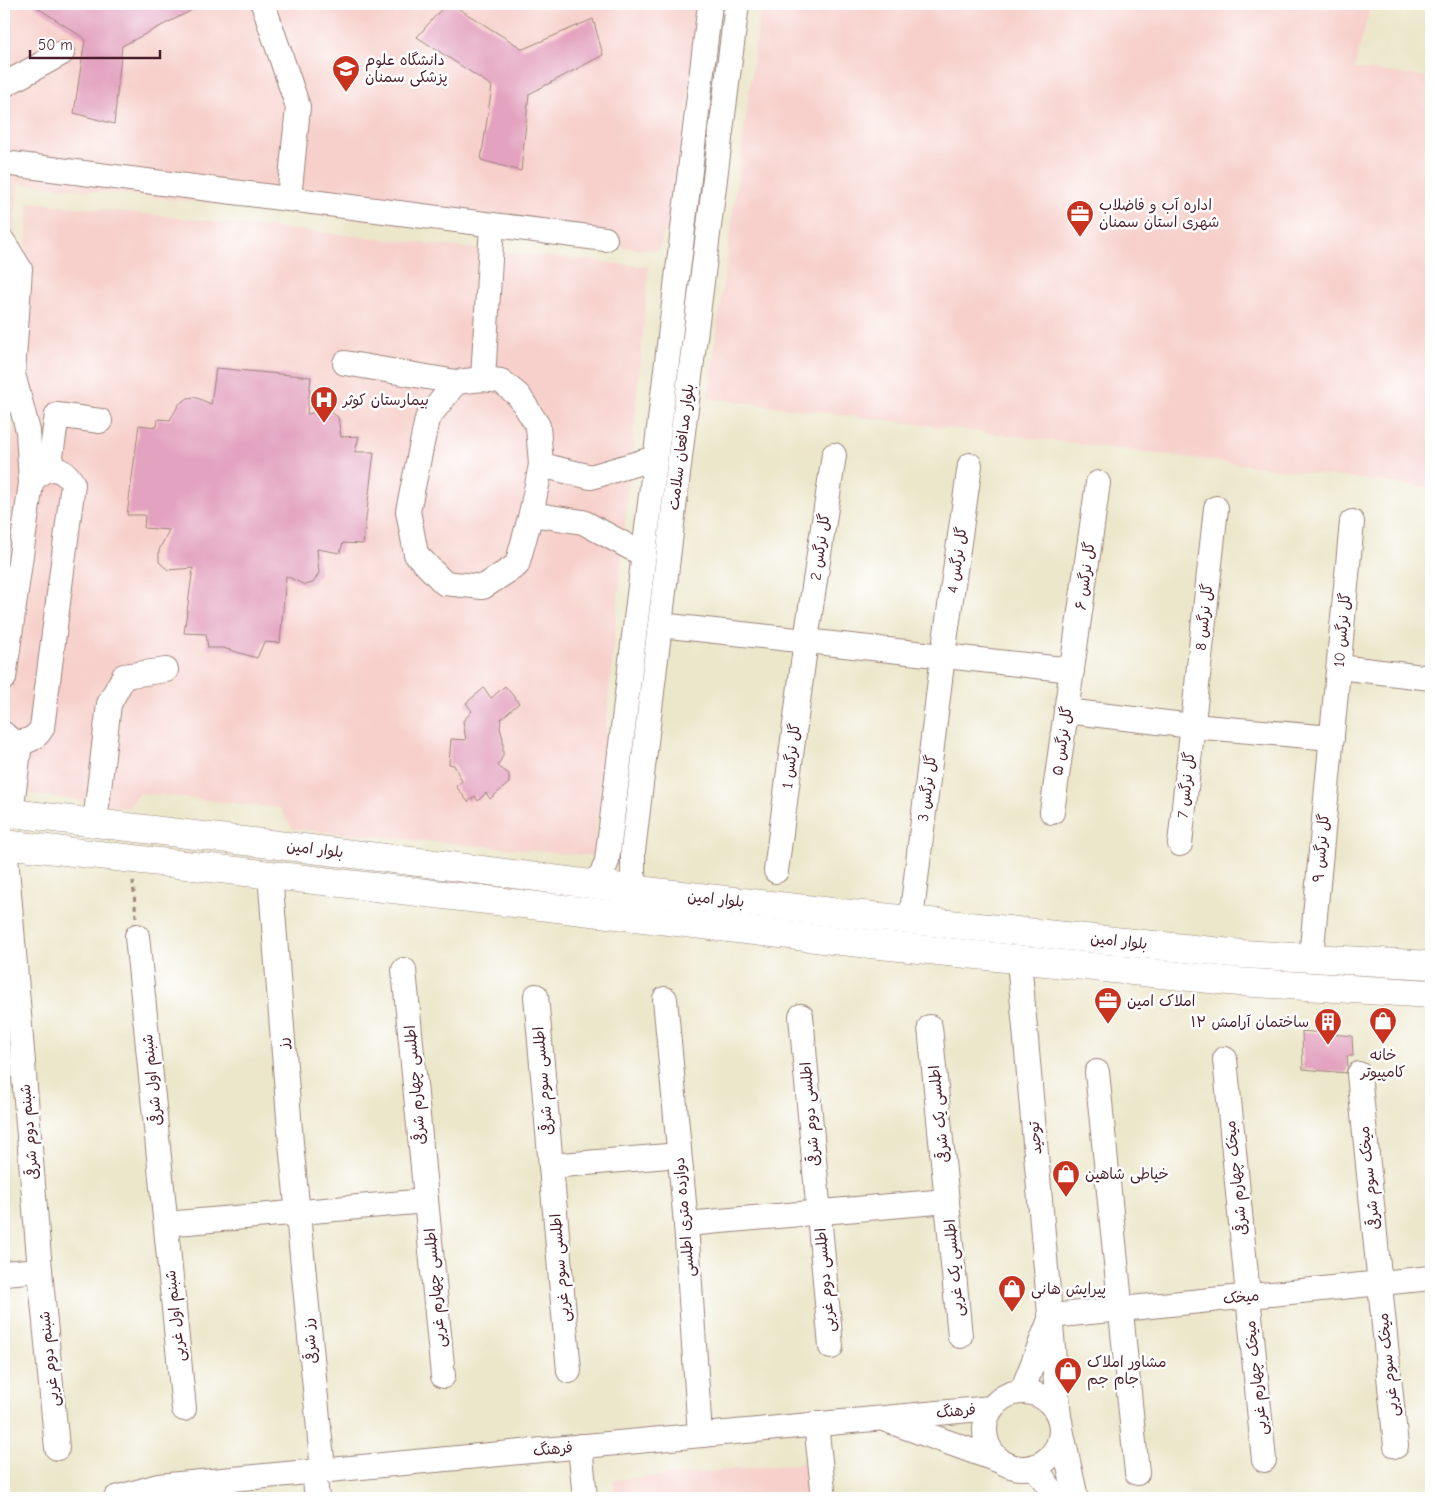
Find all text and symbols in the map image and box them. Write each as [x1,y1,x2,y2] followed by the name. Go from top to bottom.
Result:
[30,28,160,60] scale bar
[38,36,73,54] text: 50 m
[365,51,448,87] place label: دانشگاه علوم پزشکی سمنان
[331,54,361,93] school or university icon: دانشگاه علوم پزشکی سمنان
[1099,196,1219,231] place label: اداره آب و فاضلاب شهری استان سمنان
[1065,199,1095,238] office icon: اداره آب و فاضلاب شهری استان سمنان
[664,383,698,511] street label: بلوار مدافعان سلامت
[309,385,339,424] hospital icon: بیمارستان کوثر
[341,391,429,409] place label: بیمارستان کوثر
[806,512,834,582] street label: گل نرگس 2
[943,526,971,594] street label: گل نرگس 4
[1071,541,1099,611] street label: گل نرگس ۶
[1192,583,1216,651] street label: گل نرگس 8
[1330,592,1354,668] street label: گل نرگس 10
[1048,705,1076,777] street label: گل نرگس ۵
[778,722,804,790] street label: گل نرگس 1
[1174,751,1198,819] street label: گل نرگس 7
[914,754,940,822] street label: گل نرگس 3
[1309,813,1333,883] street label: گل نرگس ۹
[286,837,344,861] street label: بلوار امین
[687,887,745,911] street label: بلوار امین
[1090,929,1148,953] street label: بلوار امین
[1093,986,1123,1025] office icon: املاک امین
[1127,992,1196,1010] place label: املاک امین
[1368,1006,1398,1045] shop icon: خانه کامپیوتر
[1313,1007,1343,1046] building icon: ساختمان آرامش ۱۲
[1191,1013,1309,1031] place label: ساختمان آرامش ۱۲
[399,1024,431,1146] street label: اطلسی چهارم شرقی
[527,1026,560,1136] street label: اطلسی سوم شرقی
[136,1033,169,1127] street label: شبنم اول شرقی
[274,1037,292,1050] street label: رز
[1359,1046,1405,1082] place label: خانه کامپیوتر
[794,1061,827,1167] street label: اطلسی دوم شرقی
[923,1064,954,1164] street label: اطلسی یک شرقی
[14,1083,45,1181] street label: شبنم دوم شرقی
[1219,1119,1253,1237] street label: میخک چهارم شرقی
[1025,1120,1045,1155] street label: توحید
[1353,1125,1386,1231] street label: میخک سوم شرقی
[670,1156,699,1278] street label: دوازده متری اطلسی
[1051,1159,1081,1198] shop icon: خیاطی شاهین
[1085,1165,1169,1184] place label: خیاطی شاهین
[546,1213,577,1323] street label: اطلسی سوم غربی
[941,1218,968,1318] street label: اطلسی یک غربی
[421,1227,451,1349] street label: اطلسی چهارم غربی
[811,1227,842,1333] street label: اطلسی دوم غربی
[161,1269,192,1363] street label: شبنم اول غربی
[997,1274,1027,1313] shop icon: پیرایش هانی
[1031,1280,1106,1299] place label: پیرایش هانی
[1222,1286,1260,1308] street label: میخک
[35,1310,66,1408] street label: شبنم دوم غربی
[1374,1312,1405,1418] street label: میخک سوم غربی
[297,1317,321,1365] street label: رز شرقی
[1241,1319,1273,1436] street label: میخک چهارم غربی
[1087,1353,1166,1391] place label: مشاور املاک جام جم
[1053,1356,1083,1395] shop icon: مشاور املاک جام جم
[935,1400,977,1422] street label: فرهنگ
[532,1438,574,1460] street label: فرهنگ

